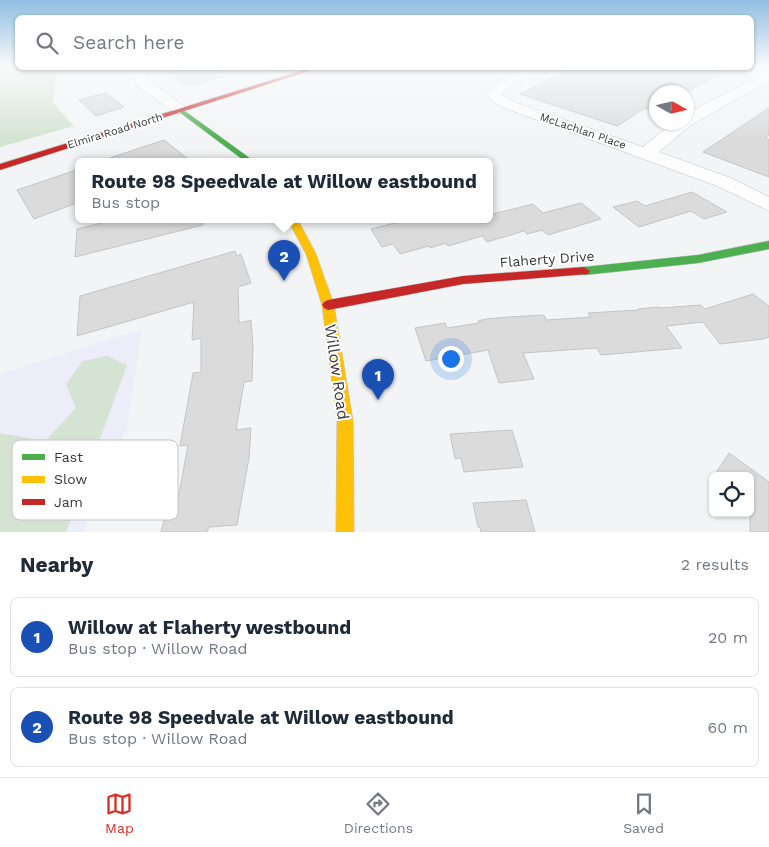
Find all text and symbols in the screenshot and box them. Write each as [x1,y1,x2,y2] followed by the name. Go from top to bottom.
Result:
[15,15,754,70] search box
[33,29,61,57] icon: search
[73,31,184,54] text: Search here
[649,85,694,130] north arrow
[66,110,164,152] street label: Elmira Road North
[538,110,628,152] street label: McLachlan Place
[75,158,493,223] popup
[91,170,477,193] text: Route 98 Speedvale at Willow eastbound
[91,193,160,212] text: Bus stop
[268,240,300,281] pin: 2
[499,248,595,270] street label: Flaherty Drive
[321,323,353,421] street label: Willow Road
[438,346,464,372] your location
[362,359,394,400] pin: 1
[12,440,178,520] legend
[54,449,83,465] text: Fast
[54,471,87,487] text: Slow
[709,472,754,517] map controls
[709,472,754,517] button: locate
[54,494,83,510] text: Jam
[20,552,93,577] text: Nearby
[681,555,749,574] text: 2 results
[68,616,351,639] text: Willow at Flaherty westbound
[34,628,40,647] text: 1
[708,628,748,647] text: 20 m
[68,639,247,658] text: Bus stop · Willow Road
[68,706,454,729] text: Route 98 Speedvale at Willow eastbound
[32,718,42,737] text: 2
[708,718,748,737] text: 60 m
[68,729,247,748] text: Bus stop · Willow Road
[105,790,134,836] tab: Map
[344,790,413,836] tab: Directions
[623,790,664,836] tab: Saved

